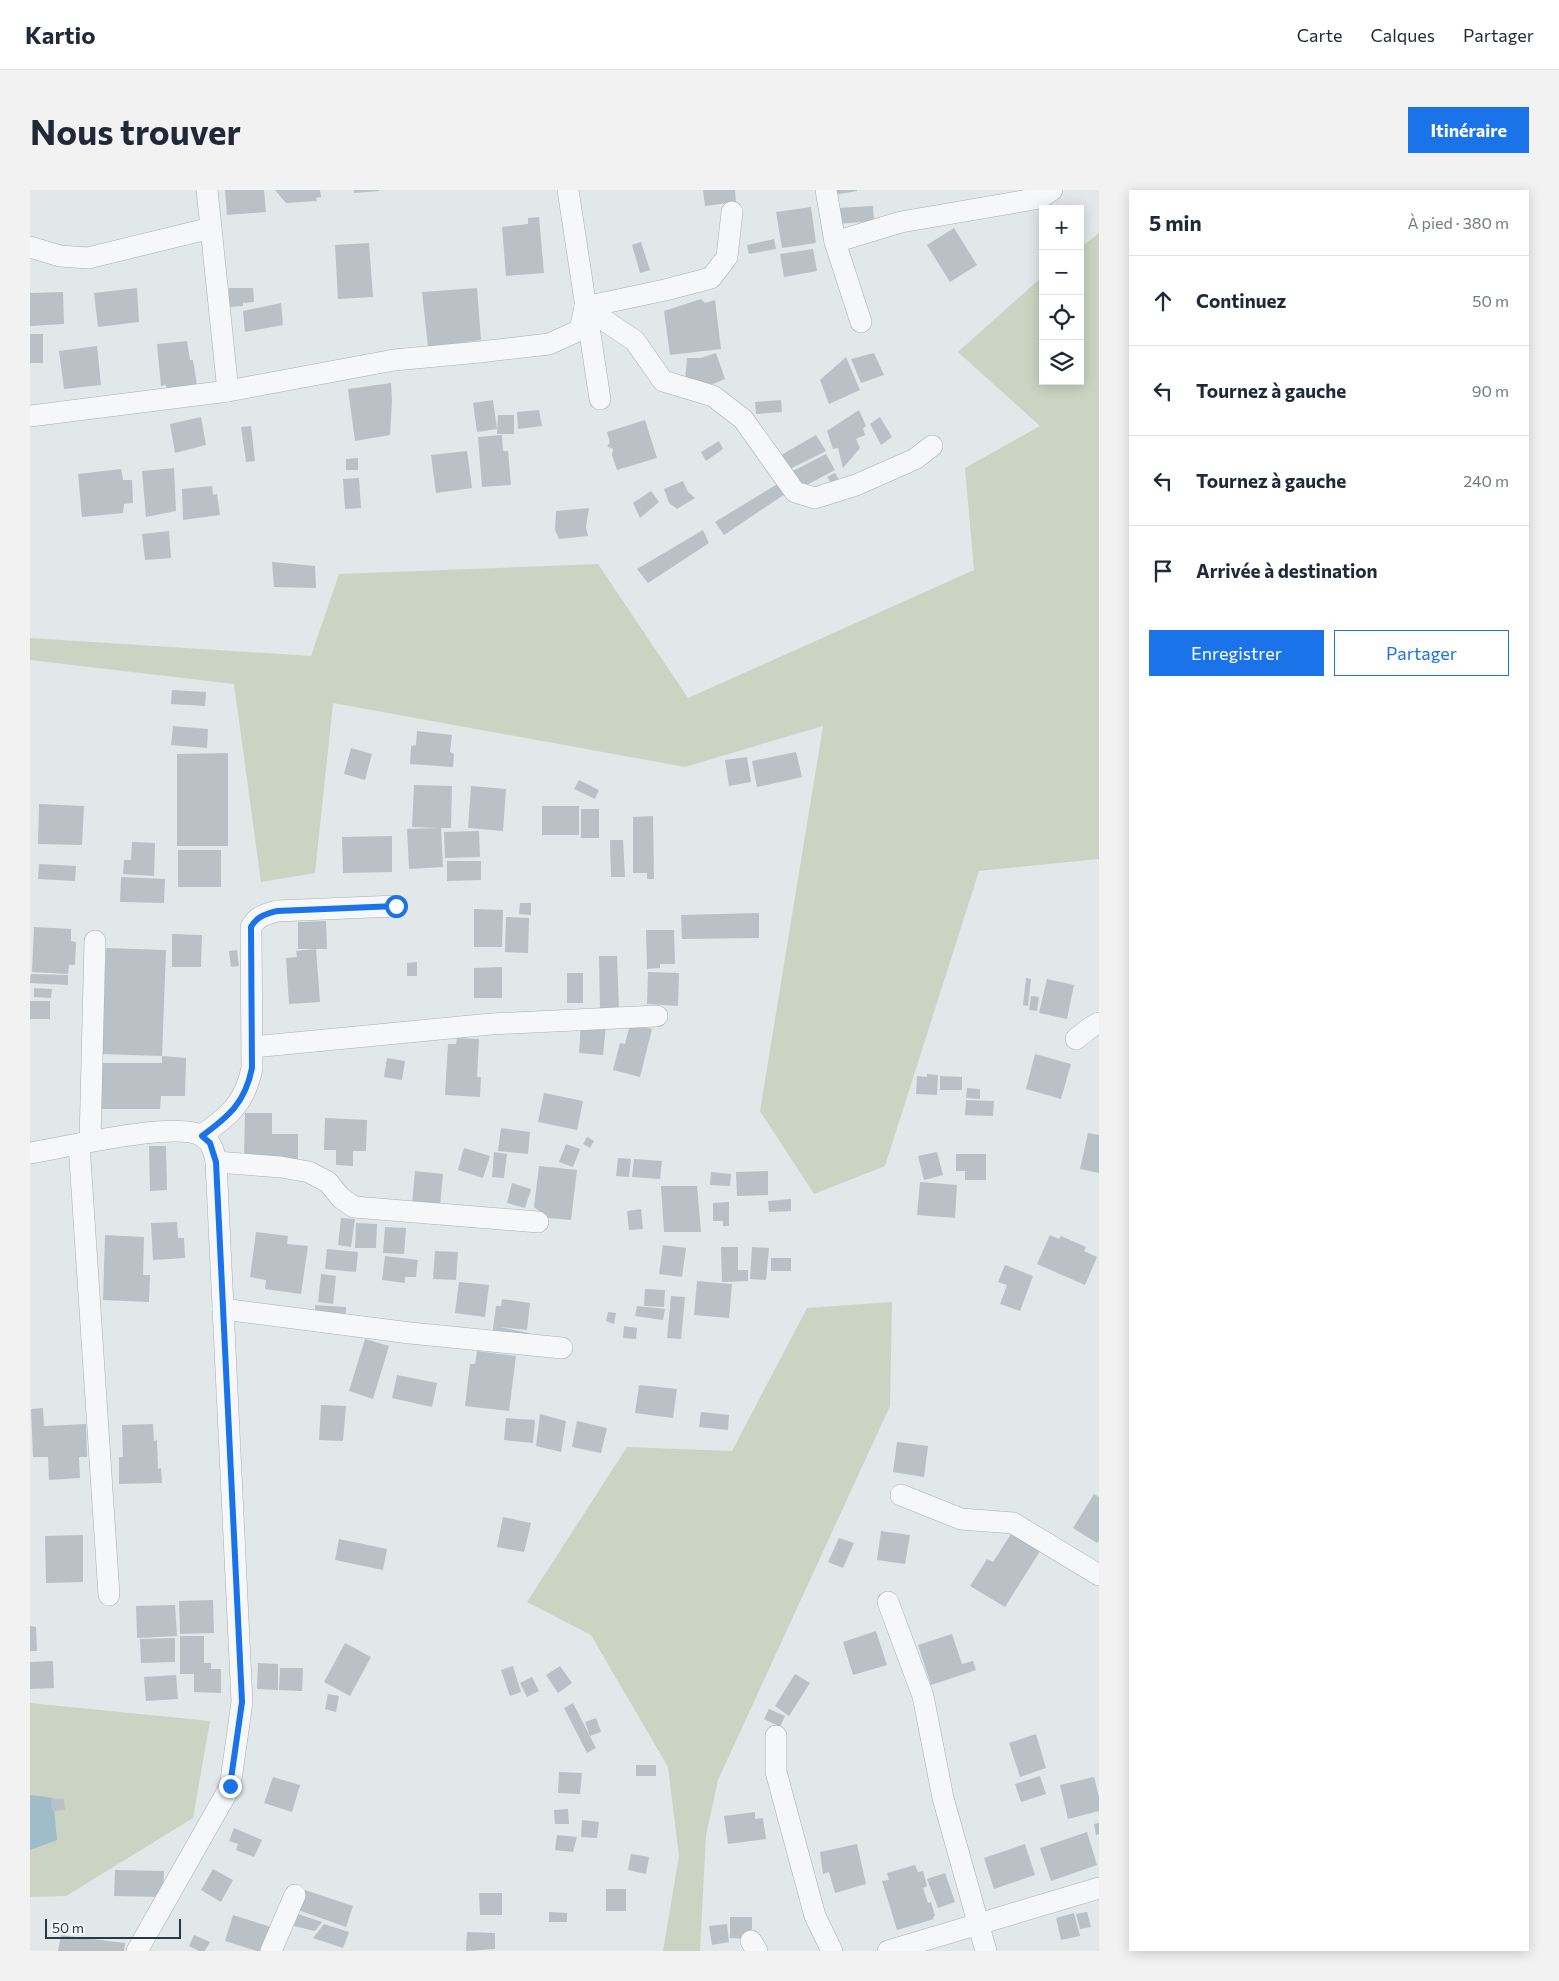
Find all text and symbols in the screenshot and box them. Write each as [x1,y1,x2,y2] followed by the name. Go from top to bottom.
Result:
[25,20,95,49] text: Kartio
[1297,24,1342,46] text: Carte
[1370,24,1435,46] text: Calques
[1463,24,1534,46] text: Partager
[1408,107,1529,153] button: Itinéraire
[30,109,241,152] text: Nous trouver
[1039,205,1084,385] map controls
[1039,205,1084,250] button: +
[1149,210,1202,235] text: 5 min
[1407,213,1509,232] text: À pied · 380 m
[1039,250,1084,295] button: −
[1149,287,1177,315] icon: ahead
[1196,289,1286,312] text: Continuez
[1472,291,1509,310] text: 50 m
[1039,295,1084,340] button: locate
[1039,340,1084,385] button: layers
[1149,377,1177,405] icon: left
[1196,379,1346,402] text: Tournez à gauche
[1472,381,1509,400] text: 90 m
[1149,467,1177,495] icon: left
[1196,469,1346,492] text: Tournez à gauche
[1463,471,1509,490] text: 240 m
[1149,557,1177,585] icon: arrive
[1196,559,1378,582] text: Arrivée à destination
[1149,630,1324,676] button: Enregistrer
[1334,630,1509,676] button: Partager
[385,895,408,918] route start
[219,1775,242,1798] route end
[45,1916,181,1939] scale bar
[52,1919,84,1936] text: 50 m

